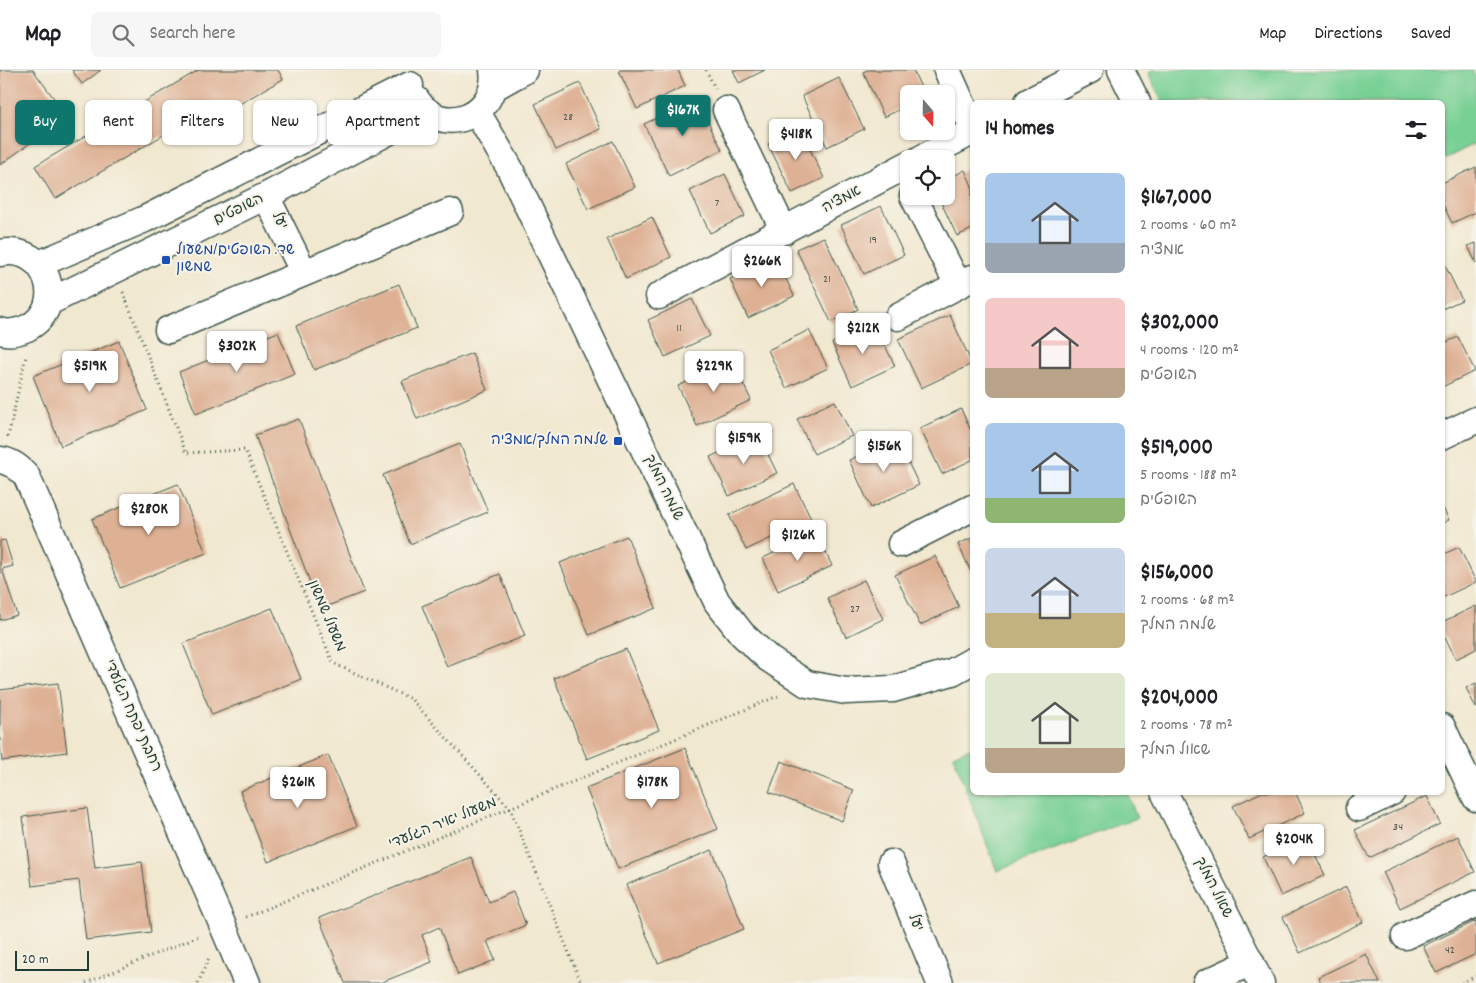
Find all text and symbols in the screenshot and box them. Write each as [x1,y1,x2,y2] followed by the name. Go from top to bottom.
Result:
[91,12,441,57] search box
[25,18,61,52] text: Map
[109,21,137,49] icon: search
[149,21,235,48] text: Search here
[1259,22,1286,47] text: Map
[1314,22,1383,47] text: Directions
[1411,22,1451,47] text: Saved
[900,85,955,140] north arrow
[900,85,955,205] map controls
[648,94,718,137] pin: $167K
[667,99,699,122] text: $167K
[15,100,75,145] chip: Buy
[85,100,152,145] chip: Rent
[162,100,243,145] chip: Filters
[253,100,317,145] chip: New
[327,100,438,145] chip: Apartment
[563,109,573,126] house number: 28
[985,115,1055,145] text: 14 homes
[1402,116,1430,144] icon: filters
[761,118,831,161] pin: $418K
[780,123,812,146] text: $418K
[900,150,955,205] button: locate
[819,180,866,219] street label: אמציה
[1140,184,1212,214] text: $167,000
[210,188,268,232] street label: השופטים
[1025,193,1085,253] icon: home
[715,195,720,212] house number: 7
[265,208,293,234] street label: יעל
[1140,214,1237,237] text: 2 rooms · 60 m²
[869,232,877,249] house number: 19
[1140,239,1184,262] text: אמציה
[176,240,295,279] place label: שד. השופטים/משעול שמשון
[727,246,797,288] pin: $266K
[743,250,781,273] text: $266K
[160,254,172,266] marker: שד. השופטים/משעול שמשון
[823,271,831,288] house number: 21
[1140,309,1219,339] text: $302,000
[828,312,898,355] pin: $212K
[847,317,880,340] text: $212K
[1025,318,1085,378] icon: home
[676,320,682,337] house number: 11
[202,330,272,373] pin: $302K
[218,335,256,358] text: $302K
[1140,339,1239,362] text: 4 rooms · 120 m²
[55,350,125,393] pin: $519K
[679,350,749,393] pin: $229K
[73,355,107,378] text: $519K
[696,355,732,378] text: $229K
[1140,364,1197,387] text: השופטים
[709,422,779,465] pin: $159K
[727,427,761,450] text: $159K
[491,430,608,452] place label: שלמה המלך/אמציה
[849,430,919,473] pin: $156K
[1140,434,1213,464] text: $519,000
[612,435,624,447] marker: שלמה המלך/אמציה
[867,435,901,458] text: $156K
[1025,443,1085,503] icon: home
[638,451,689,525] street label: שלמה המלך
[1140,464,1237,487] text: 5 rooms · 188 m²
[1140,489,1197,512] text: השופטים
[114,494,184,536] pin: $280K
[130,498,168,521] text: $280K
[763,520,833,562] pin: $126K
[781,524,815,547] text: $126K
[1140,559,1214,589] text: $156,000
[1025,568,1085,628] icon: home
[301,576,351,656] street label: משעול שמשון
[1140,589,1234,612] text: 2 rooms · 68 m²
[850,601,860,618] house number: 27
[1140,614,1216,637] text: שלמה המלך
[97,656,167,776] street label: רחבת יפתח הגלעדי
[1140,684,1218,714] text: $204,000
[1025,693,1085,753] icon: home
[1140,714,1233,737] text: 2 rooms · 78 m²
[1140,739,1210,762] text: שאול המלך
[263,766,333,809] pin: $261K
[617,766,687,809] pin: $178K
[281,771,315,794] text: $261K
[636,771,668,794] text: $178K
[386,792,500,856] street label: משעול יאיר הגלעדי
[1393,819,1403,836] house number: 34
[1259,824,1329,866] pin: $204K
[1275,828,1313,851] text: $204K
[1188,854,1238,922] street label: שאול המלך
[902,911,928,935] street label: יעל
[1445,942,1455,959] house number: 42
[15,948,89,971] scale bar
[22,950,49,970] text: 20 m

